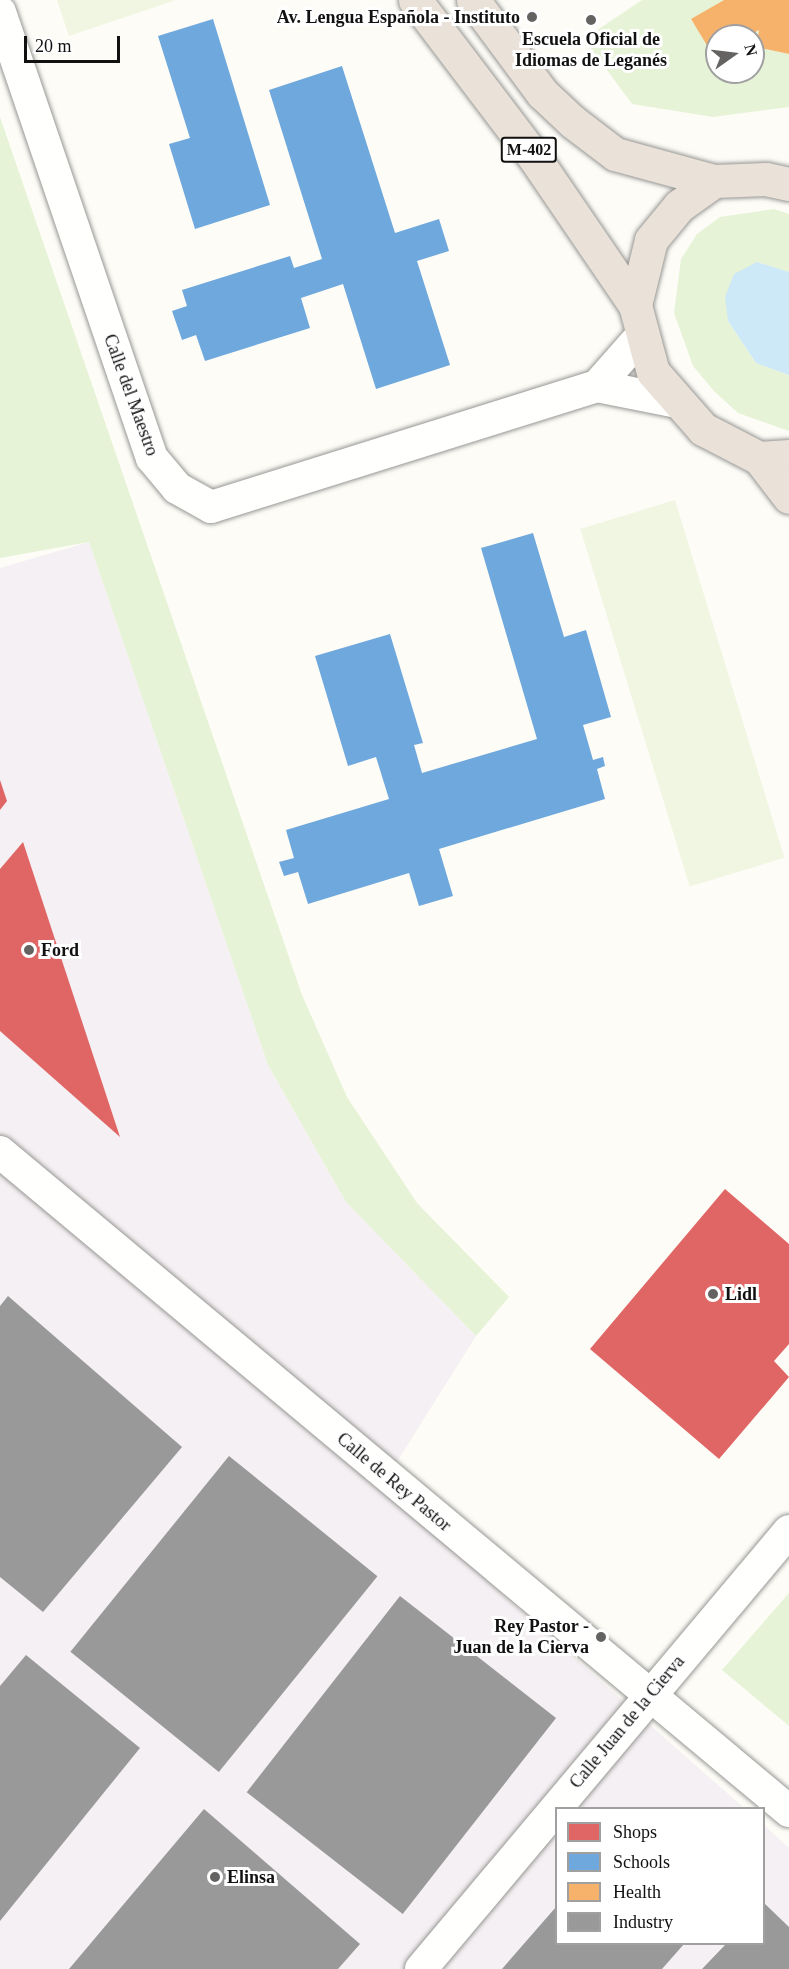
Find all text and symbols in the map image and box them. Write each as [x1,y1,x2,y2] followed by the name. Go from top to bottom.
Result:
[277,6,520,28] place label: Av. Lengua Española - Instituto
[525,10,539,24] marker: Av. Lengua Española - Instituto
[584,13,598,27] marker: Escuela Oficial de Idiomas de Leganés
[27,24,123,62] scale bar
[705,24,765,84] north arrow
[515,29,667,72] place label: Escuela Oficial de Idiomas de Leganés
[35,36,72,56] text: 20 m
[741,42,761,58] text: N
[500,137,558,163] road number: M-402
[99,331,163,459] street label: Calle del Maestro
[41,939,79,961] place label: Ford
[22,943,36,957] marker: Ford
[725,1283,757,1305] place label: Lidl
[706,1287,720,1301] marker: Lidl
[332,1428,456,1536] street label: Calle de Rey Pastor
[453,1616,589,1658] place label: Rey Pastor - Juan de la Cierva
[594,1630,608,1644] marker: Rey Pastor - Juan de la Cierva
[565,1651,689,1793] street label: Calle Juan de la Cierva
[555,1807,765,1945] legend
[613,1822,657,1842] text: Shops
[613,1852,670,1872] text: Schools
[227,1866,275,1888] place label: Elinsa
[208,1870,222,1884] marker: Elinsa
[613,1882,661,1902] text: Health
[613,1912,673,1932] text: Industry

